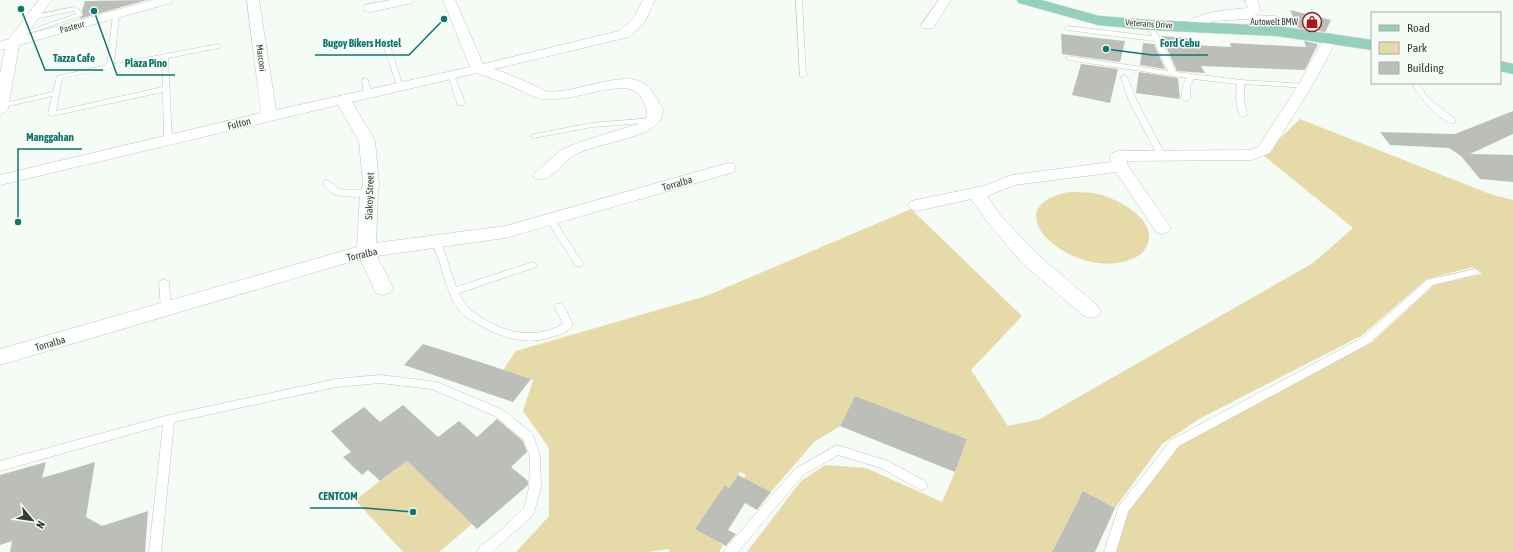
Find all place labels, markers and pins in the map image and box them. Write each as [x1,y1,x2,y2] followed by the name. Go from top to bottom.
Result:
[1301,11,1323,33] shop icon: Autowelt BMW
[1250,17,1298,27] place label: Autowelt BMW
[315,32,409,55] callout: Bugoy Bikers Hostel
[1152,32,1208,55] callout: Ford Cebu
[45,47,103,70] callout: Tazza Cafe
[117,52,175,75] callout: Plaza Pino
[18,126,82,149] callout: Manggahan
[310,485,365,508] callout: CENTCOM

